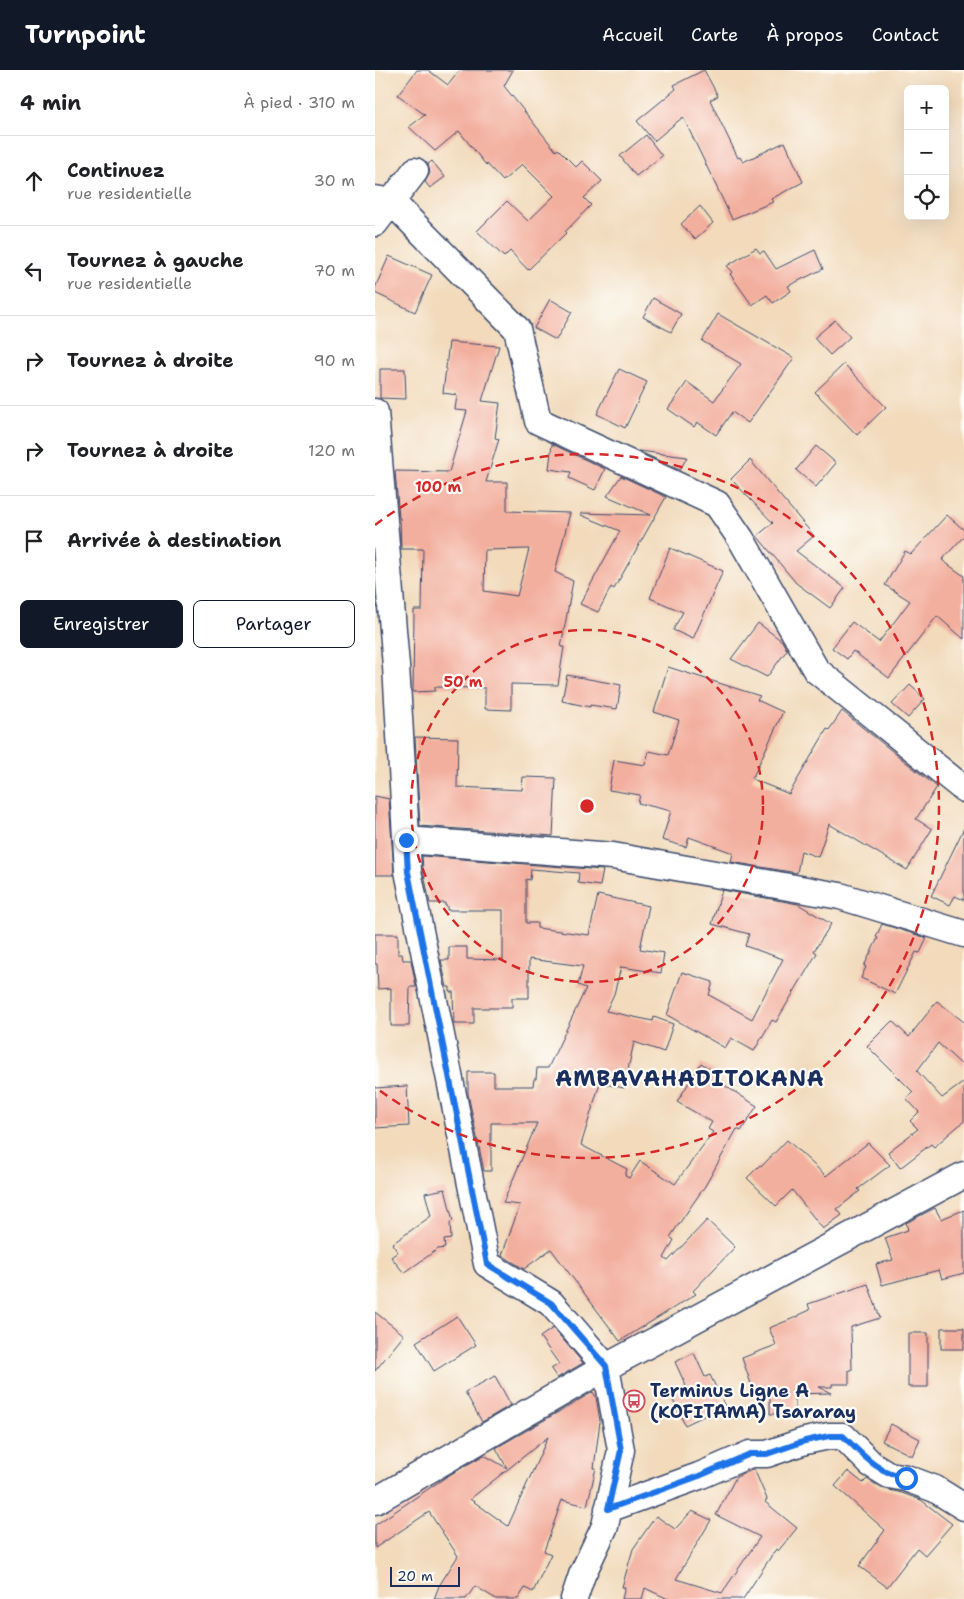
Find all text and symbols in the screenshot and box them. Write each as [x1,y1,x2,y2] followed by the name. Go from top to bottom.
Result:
[25,19,146,51] text: Turnpoint
[602,23,663,47] text: Accueil
[691,23,738,47] text: Carte
[766,23,844,47] text: À propos
[872,23,939,47] text: Contact
[904,85,949,220] map controls
[904,85,949,130] button: +
[20,89,81,117] text: 4 min
[243,92,355,113] text: À pied · 310 m
[904,130,949,175] button: −
[67,158,165,183] text: Continuez
[20,167,48,195] icon: ahead
[314,170,355,191] text: 30 m
[904,175,949,220] button: locate
[67,183,192,204] text: rue residentielle
[67,248,244,273] text: Tournez à gauche
[20,257,48,285] icon: left
[314,260,355,281] text: 70 m
[67,273,192,294] text: rue residentielle
[20,347,48,375] icon: right
[67,348,234,373] text: Tournez à droite
[314,350,355,371] text: 90 m
[20,437,48,465] icon: right
[67,438,234,463] text: Tournez à droite
[308,440,355,461] text: 120 m
[415,477,461,497] text: 100 m
[20,527,48,555] icon: arrive
[67,528,281,553] text: Arrivée à destination
[20,600,183,648] button: Enregistrer
[193,600,355,648] button: Partager
[444,672,483,692] text: 50 m
[578,797,596,815] centre of rings
[395,829,418,852] route end
[555,1064,825,1093] district label: AMBAVAHADITOKANA
[650,1379,856,1424] place label: Terminus Ligne A (KOFITAMA) Tsararay
[622,1389,646,1413] bus stop icon: Terminus Ligne A (KOFITAMA) Tsararay
[895,1467,918,1490] route start
[390,1564,460,1587] scale bar
[397,1567,433,1585] text: 20 m

